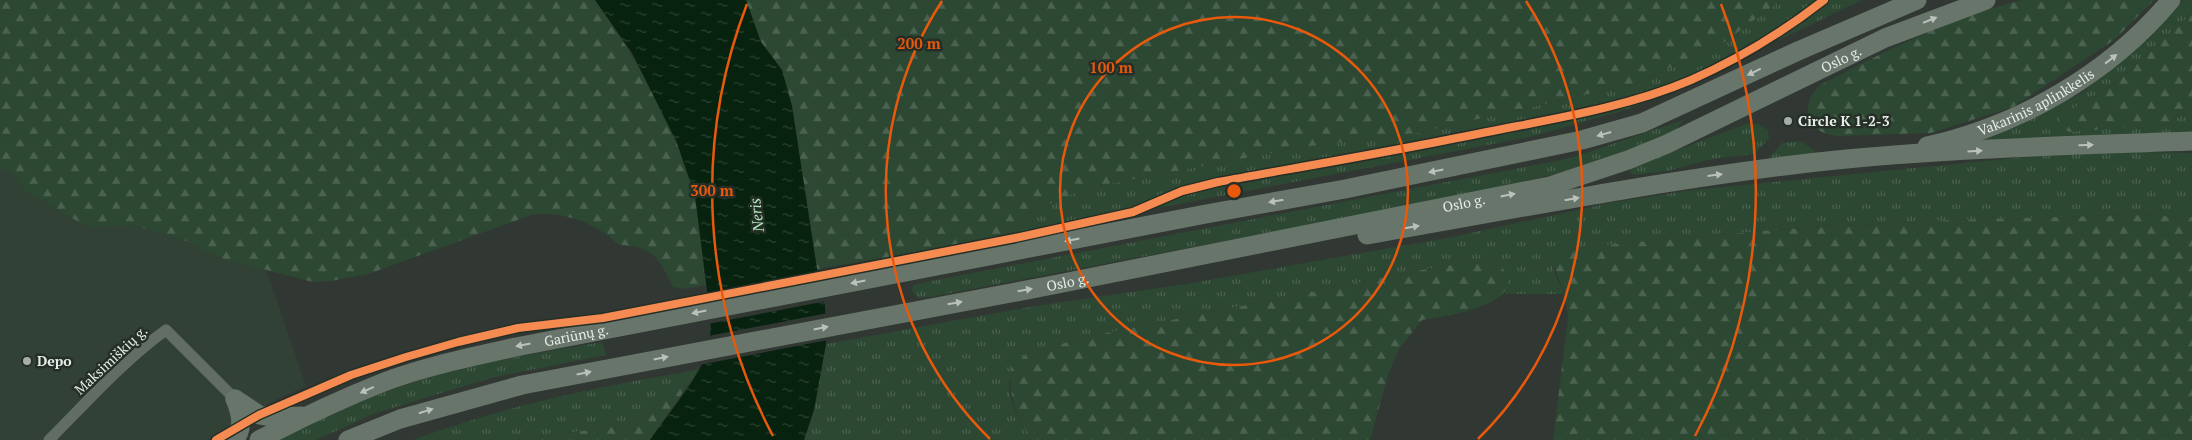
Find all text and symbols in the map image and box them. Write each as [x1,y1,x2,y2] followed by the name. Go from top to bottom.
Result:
[1923,16,1938,24] one-way arrow
[897,33,941,53] text: 200 m
[1818,41,1865,77] street label: Oslo g.
[2104,54,2118,64] one-way arrow
[1089,57,1133,77] text: 100 m
[1975,64,2098,140] street label: Vakarinis aplinkkelis
[1747,69,1761,77] one-way arrow
[1798,111,1890,130] place label: Circle K 1-2-3
[1782,115,1794,127] marker: Circle K 1-2-3
[1596,130,1611,138] one-way arrow
[2079,140,2095,148] one-way arrow
[1968,146,1984,154] one-way arrow
[1428,167,1443,175] one-way arrow
[1707,171,1723,179] one-way arrow
[690,180,734,200] text: 300 m
[1225,182,1243,200] centre of rings
[1441,189,1487,216] street label: Oslo g.
[1500,190,1516,198] one-way arrow
[1565,194,1581,202] one-way arrow
[744,197,768,234] water label: Neris
[1268,198,1284,206] one-way arrow
[1405,223,1421,231] one-way arrow
[1063,237,1079,245] one-way arrow
[1045,268,1091,295] street label: Oslo g.
[851,278,866,286] one-way arrow
[1017,286,1033,294] one-way arrow
[947,298,963,306] one-way arrow
[691,308,706,316] one-way arrow
[542,319,610,350] street label: Gariūnų g.
[70,321,151,398] street label: Maksimiškių g.
[813,323,829,331] one-way arrow
[515,342,531,350] one-way arrow
[37,351,72,370] place label: Depo
[654,354,669,362] one-way arrow
[21,355,33,367] marker: Depo
[576,368,592,376] one-way arrow
[360,386,374,394] one-way arrow
[419,407,434,415] one-way arrow

